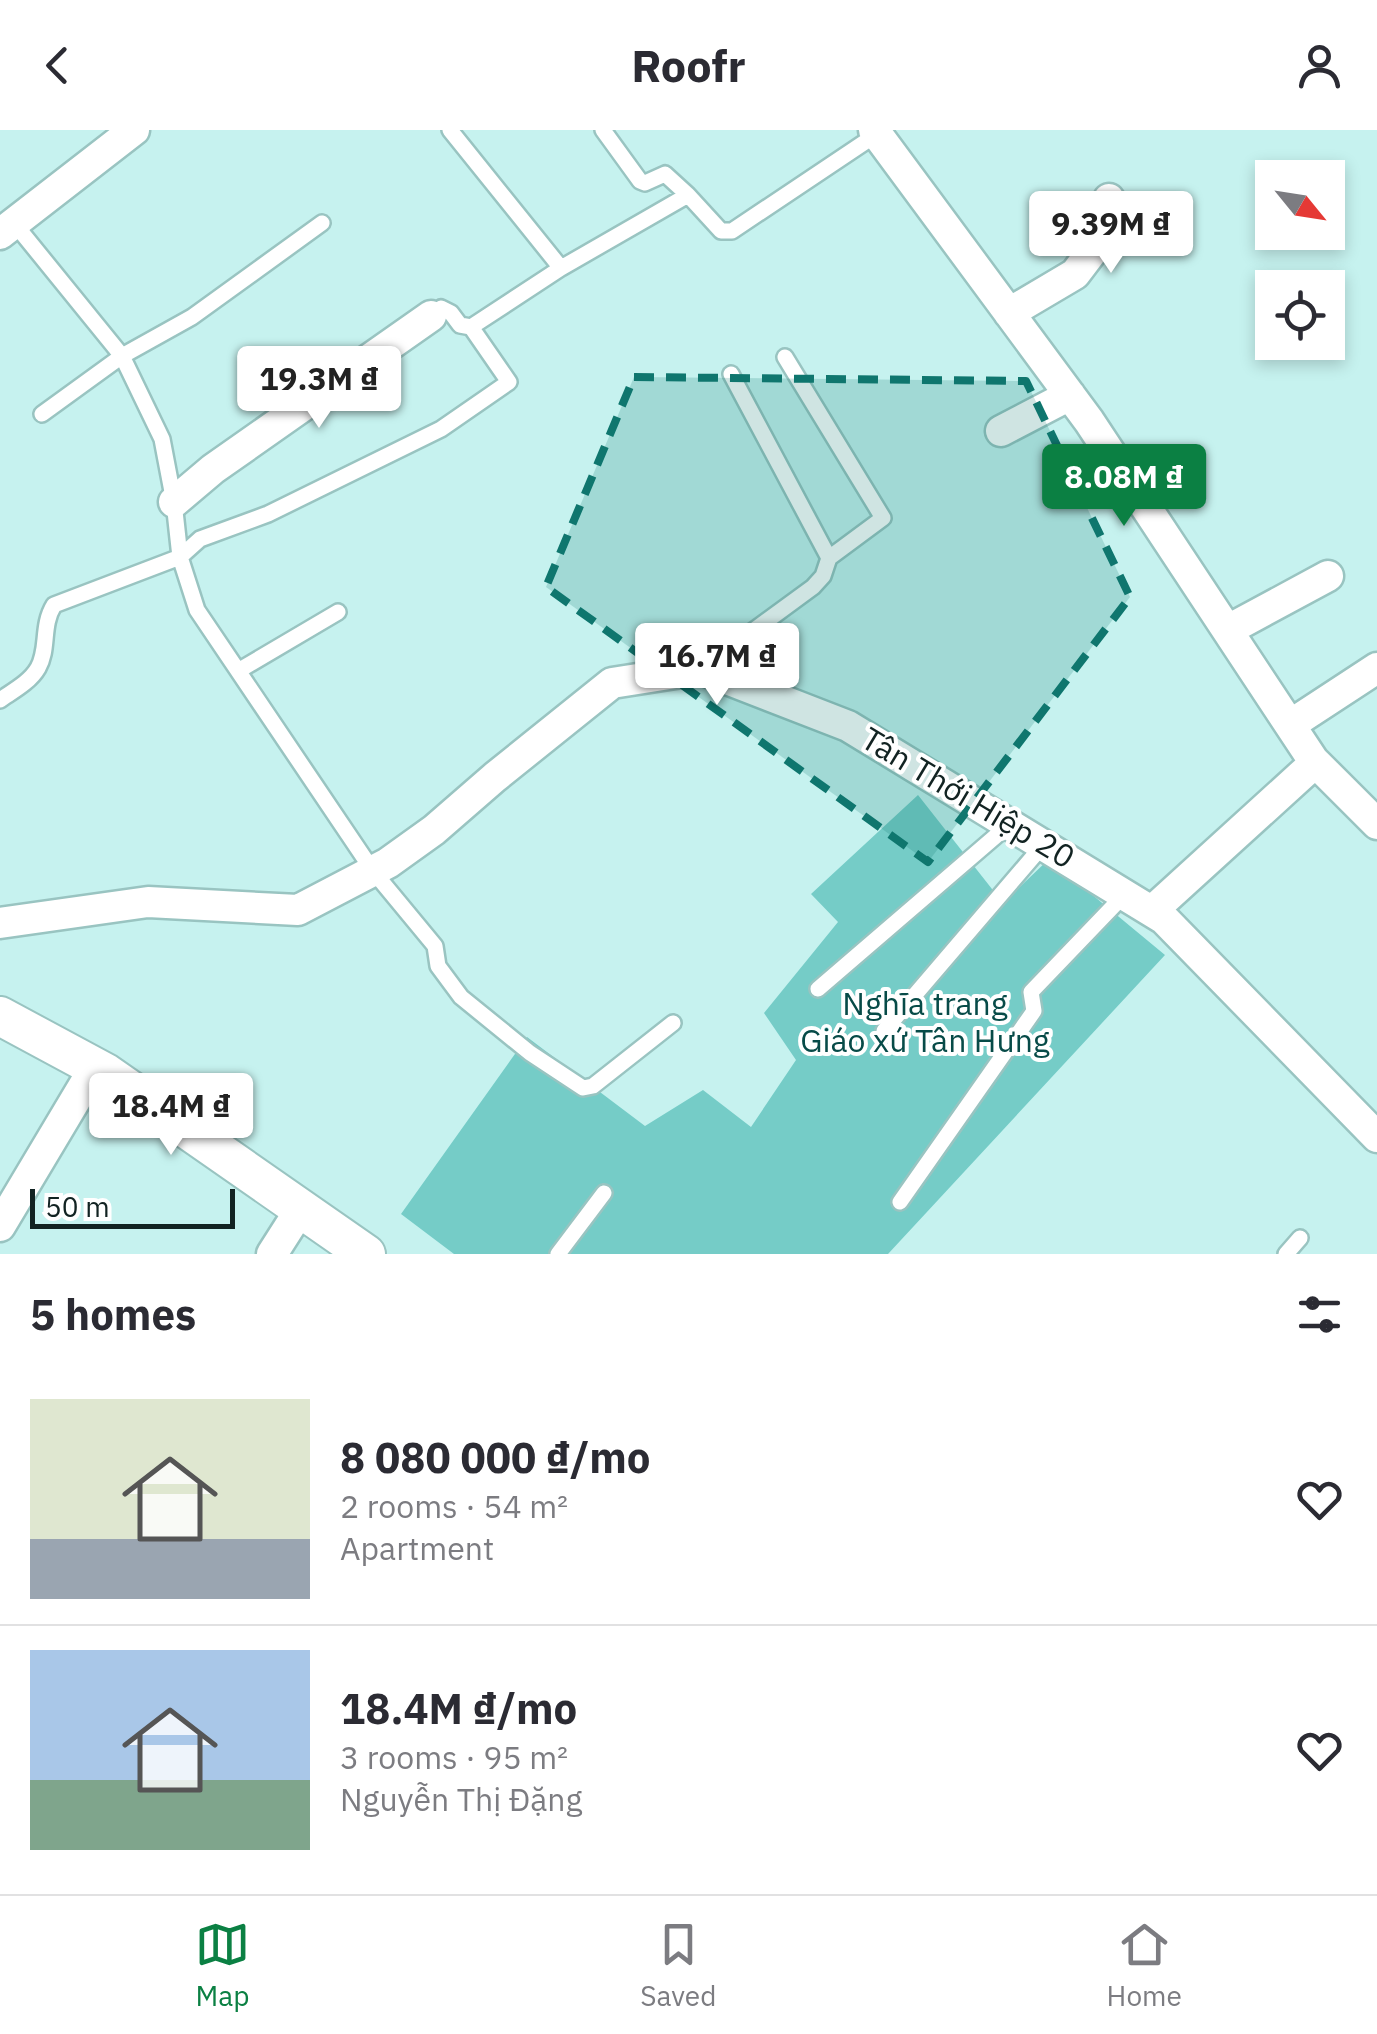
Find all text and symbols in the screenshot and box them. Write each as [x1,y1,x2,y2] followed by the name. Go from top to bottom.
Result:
[631,36,746,94] text: Roofr
[30,38,85,93] icon: back
[1292,38,1347,93] icon: person
[1255,160,1345,250] north arrow
[1255,160,1345,360] map controls
[1019,191,1203,276] pin: 9.39M ₫
[1051,202,1171,244] text: 9.39M ₫
[1255,270,1345,360] button: locate
[227,346,411,431] pin: 19.3M ₫
[259,357,379,399] text: 19.3M ₫
[1032,444,1216,529] pin: 8.08M ₫
[1064,455,1184,497] text: 8.08M ₫
[625,623,809,708] pin: 16.7M ₫
[657,634,777,676] text: 16.7M ₫
[854,717,1083,877] street label: Tân Thới Hiệp 20
[800,982,1050,1061] park label: Nghĩa trang Giáo xứ Tân Hưng
[79,1073,263,1158] pin: 18.4M ₫
[111,1084,231,1126] text: 18.4M ₫
[30,1184,235,1228] scale bar
[45,1188,110,1225] text: 50 m
[30,1287,196,1342] text: 5 homes
[1292,1287,1347,1342] icon: filters
[340,1430,650,1485] text: 8 080 000 ₫/mo
[110,1439,230,1559] icon: home
[1292,1472,1347,1527] icon: heart
[340,1485,568,1527] text: 2 rooms · 54 m²
[340,1527,494,1569] text: Apartment
[340,1681,577,1736] text: 18.4M ₫/mo
[110,1690,230,1810] icon: home
[1292,1723,1347,1778] icon: heart
[340,1736,568,1778] text: 3 rooms · 95 m²
[340,1778,582,1820] text: Nguyễn Thị Đặng
[195,1917,250,2014] tab: Map
[640,1917,716,2014] tab: Saved
[1107,1917,1182,2014] tab: Home

